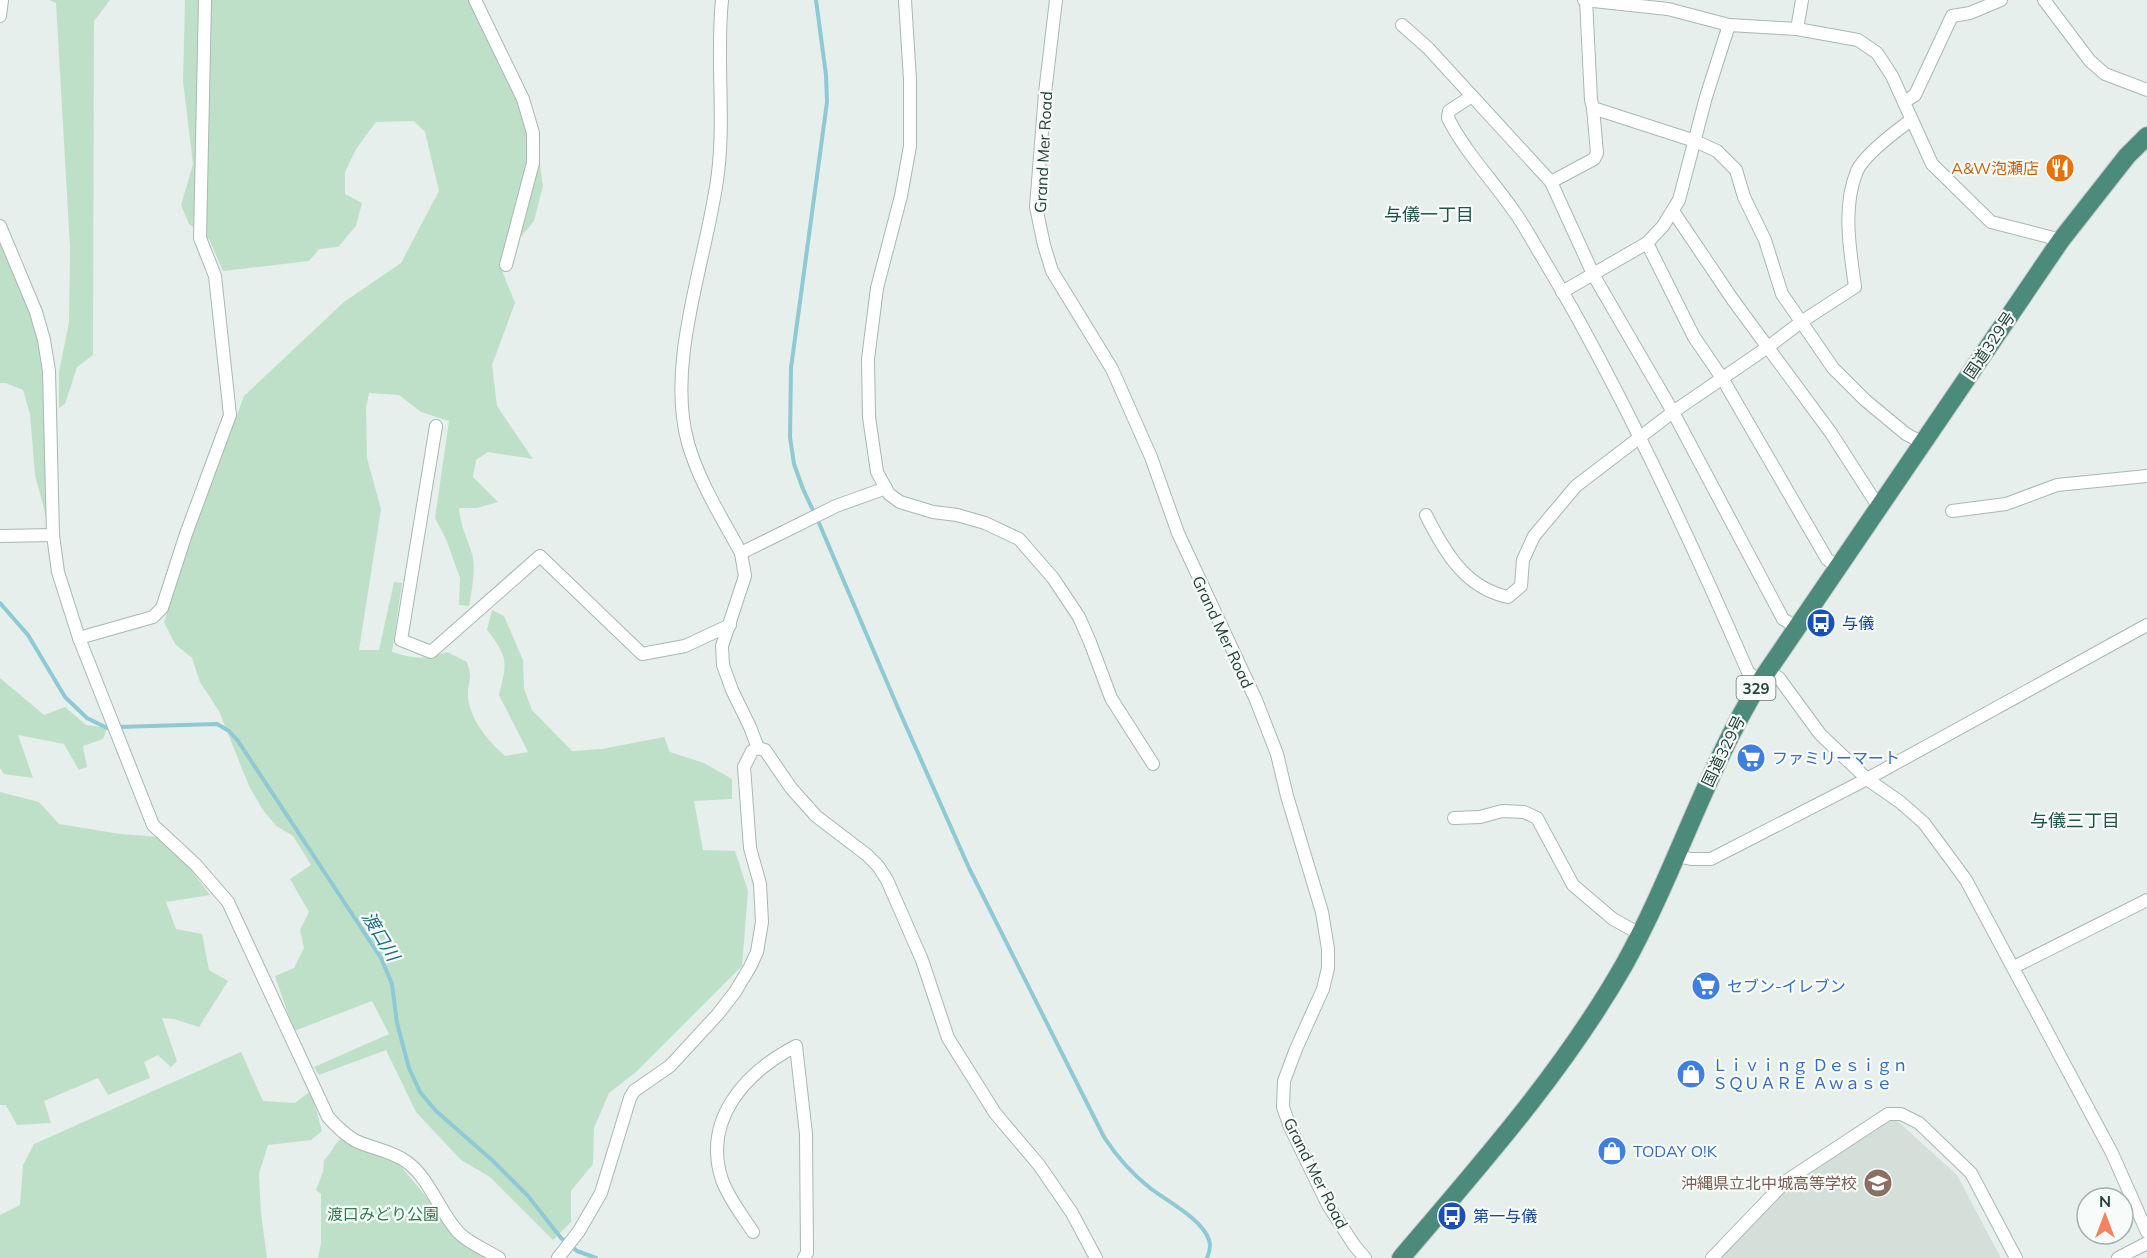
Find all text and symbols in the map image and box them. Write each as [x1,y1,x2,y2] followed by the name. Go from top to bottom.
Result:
[1030,91,1056,213] street label: Grand Mer Road
[2044,152,2076,184] restaurant icon: A&W泡瀬店
[1951,158,2039,178] place label: A&W泡瀬店
[1384,203,1474,226] district label: 与儀一丁目
[1959,308,2019,382] street label: 国道329号
[1188,573,1258,691] street label: Grand Mer Road
[1805,607,1837,639] bus stop icon: 与儀
[1842,613,1874,633] place label: 与儀
[1736,676,1776,700] road number: 329
[1697,712,1749,790] street label: 国道329号
[1735,742,1767,774] supermarket icon: ファミリーマート
[1772,748,1900,768] place label: ファミリーマート
[2030,809,2120,832] district label: 与儀三丁目
[357,907,406,967] water label: 渡口川
[1690,970,1722,1002] supermarket icon: セブン-イレブン
[1727,976,1846,996] place label: セブン-イレブン
[1712,1055,1908,1093] place label: Ｌｉｖｉｎｇ Ｄｅｓｉｇｎ ＳＱＵＡＲＥ Ａｗａｓｅ
[1675,1058,1707,1090] shop icon: Ｌｉｖｉｎｇ Ｄｅｓｉｇｎ ＳＱＵＡＲＥ Ａｗａｓｅ
[1279,1114,1353,1232] street label: Grand Mer Road
[1596,1135,1628,1167] shop icon: TODAY O!K
[1633,1141,1718,1161] place label: TODAY O!K
[1862,1167,1894,1199] school or university icon: 沖縄県立北中城高等学校
[1681,1173,1857,1193] place label: 沖縄県立北中城高等学校
[2075,1186,2135,1246] north arrow
[2099,1191,2111,1211] text: N
[1436,1200,1468,1232] bus stop icon: 第一与儀
[327,1204,439,1224] park label: 渡口みどり公園
[1473,1206,1537,1226] place label: 第一与儀

